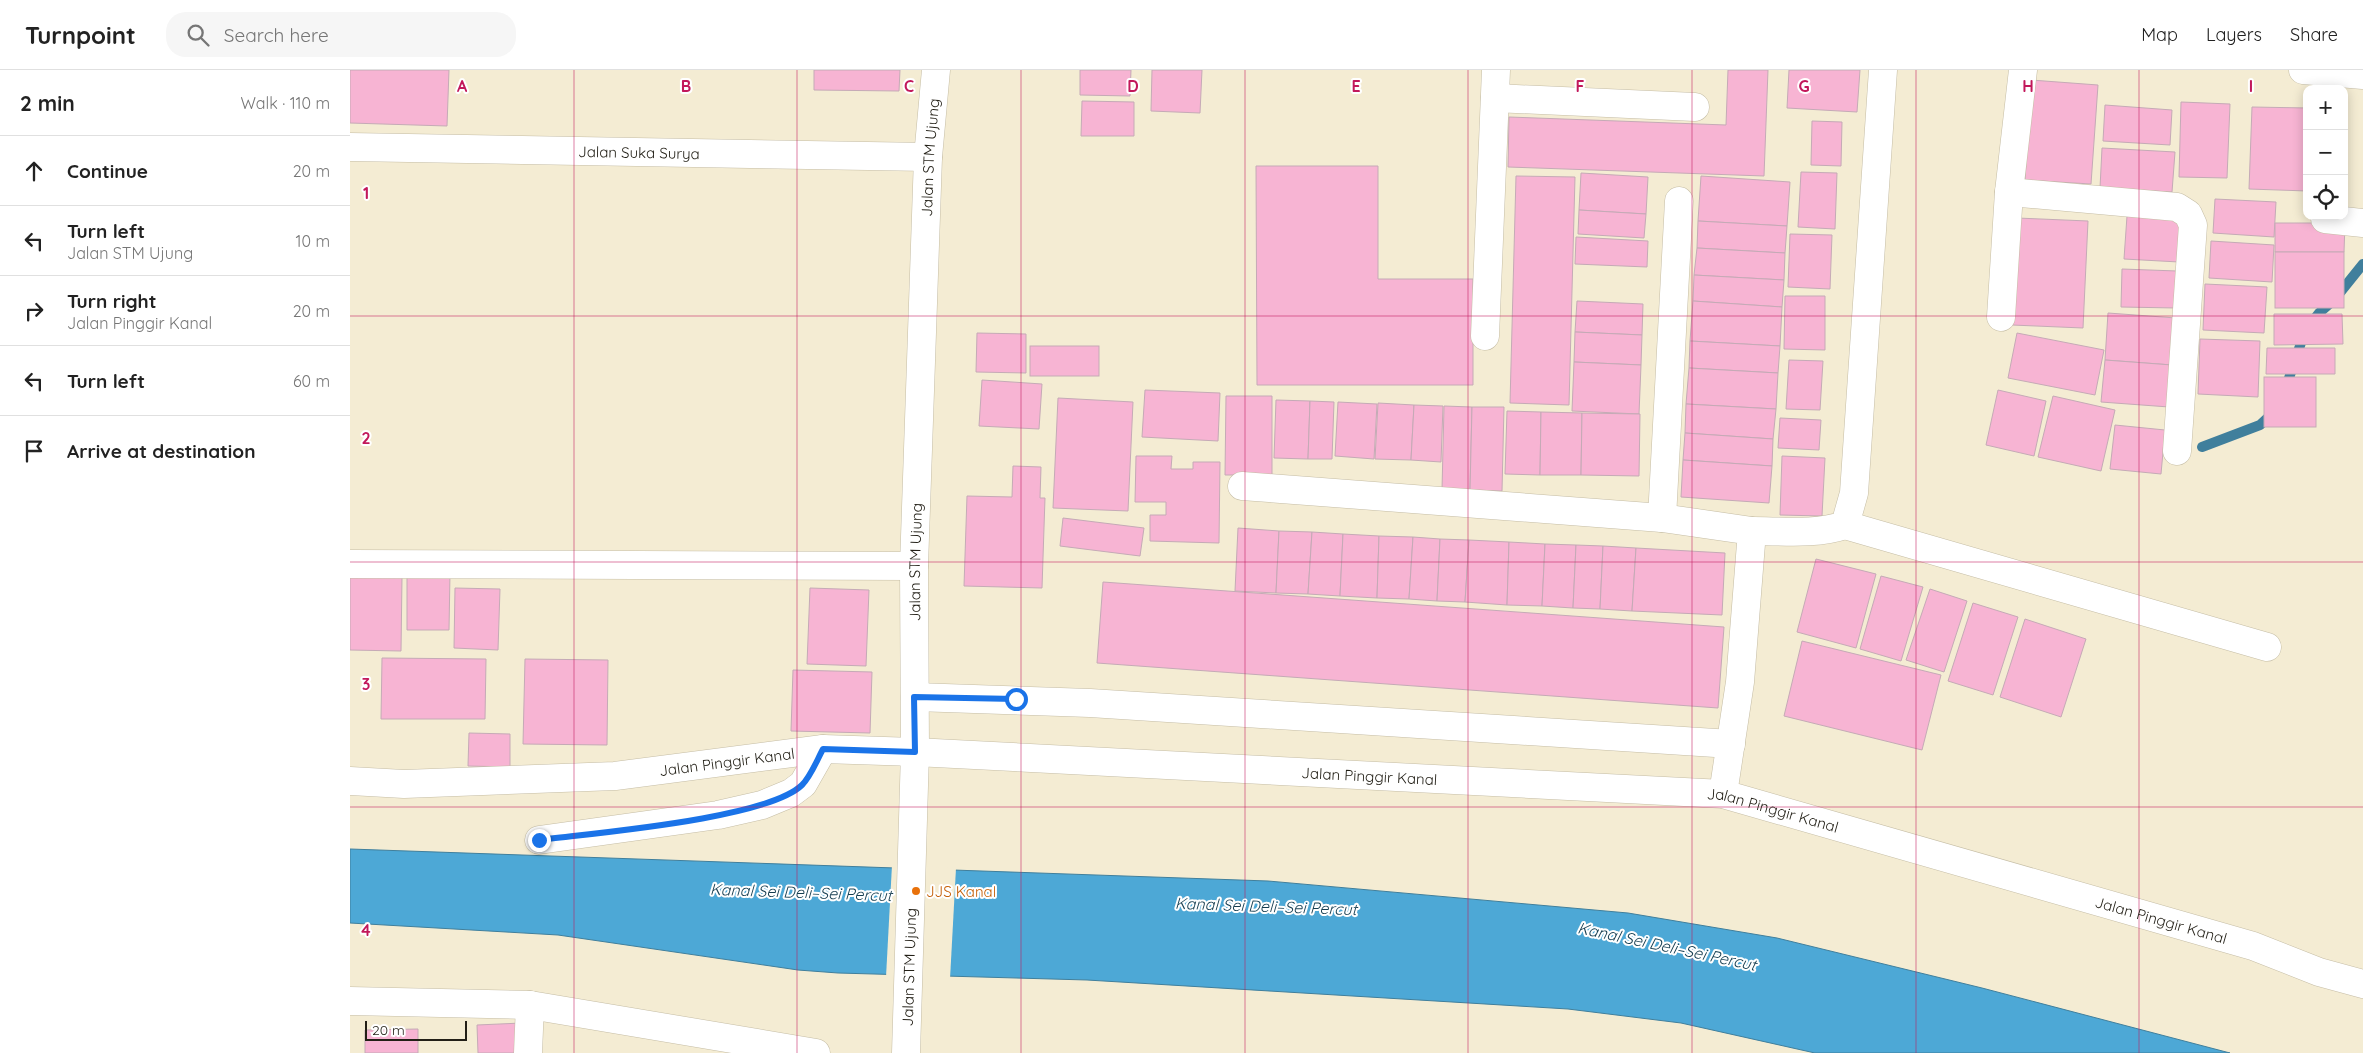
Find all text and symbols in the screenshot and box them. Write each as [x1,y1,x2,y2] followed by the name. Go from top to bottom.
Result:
[166,12,516,57] search box
[25,20,136,50] text: Turnpoint
[184,21,212,49] icon: search
[224,23,329,47] text: Search here
[2141,23,2178,46] text: Map
[2206,23,2262,46] text: Layers
[2290,23,2338,46] text: Share
[457,76,468,96] text: A
[681,76,691,96] text: B
[904,76,914,96] text: C
[1127,76,1139,96] text: D
[1351,76,1361,96] text: E
[1576,76,1585,96] text: F
[1798,76,1810,96] text: G
[2022,76,2034,96] text: H
[2249,76,2253,96] text: I
[2303,85,2348,220] map controls
[2303,85,2348,130] button: +
[20,90,75,116] text: 2 min
[241,93,330,113] text: Walk · 110 m
[916,98,943,217] street label: Jalan STM Ujung
[2303,130,2348,175] button: −
[578,141,700,163] street label: Jalan Suka Surya
[20,157,48,185] icon: ahead
[67,159,148,183] text: Continue
[293,161,330,181] text: 20 m
[2303,175,2348,220] button: locate
[363,183,369,203] text: 1
[67,219,145,243] text: Turn left
[20,227,48,255] icon: left
[296,231,330,251] text: 10 m
[67,243,193,263] text: Jalan STM Ujung
[67,289,156,313] text: Turn right
[20,297,48,325] icon: right
[293,301,330,321] text: 20 m
[67,313,212,333] text: Jalan Pinggir Kanal
[20,367,48,395] icon: left
[67,369,145,393] text: Turn left
[293,371,330,391] text: 60 m
[361,428,371,448] text: 2
[20,437,48,465] icon: arrive
[67,439,256,463] text: Arrive at destination
[904,503,926,621] street label: Jalan STM Ujung
[362,674,370,694] text: 3
[1005,688,1028,711] route start
[658,743,796,780] street label: Jalan Pinggir Kanal
[1301,763,1438,789] street label: Jalan Pinggir Kanal
[1706,784,1841,836] street label: Jalan Pinggir Kanal
[528,829,551,852] route end
[710,879,894,905] water label: Kanal Sei Deli–Sei Percut
[926,882,996,901] place label: JJS Kanal
[910,885,922,897] marker: JJS Kanal
[2093,892,2229,948] street label: Jalan Pinggir Kanal
[1175,893,1359,919] water label: Kanal Sei Deli–Sei Percut
[897,908,920,1026] street label: Jalan STM Ujung
[1576,917,1760,975] water label: Kanal Sei Deli–Sei Percut
[361,920,371,940] text: 4
[365,1018,468,1041] scale bar
[372,1021,405,1039] text: 20 m

